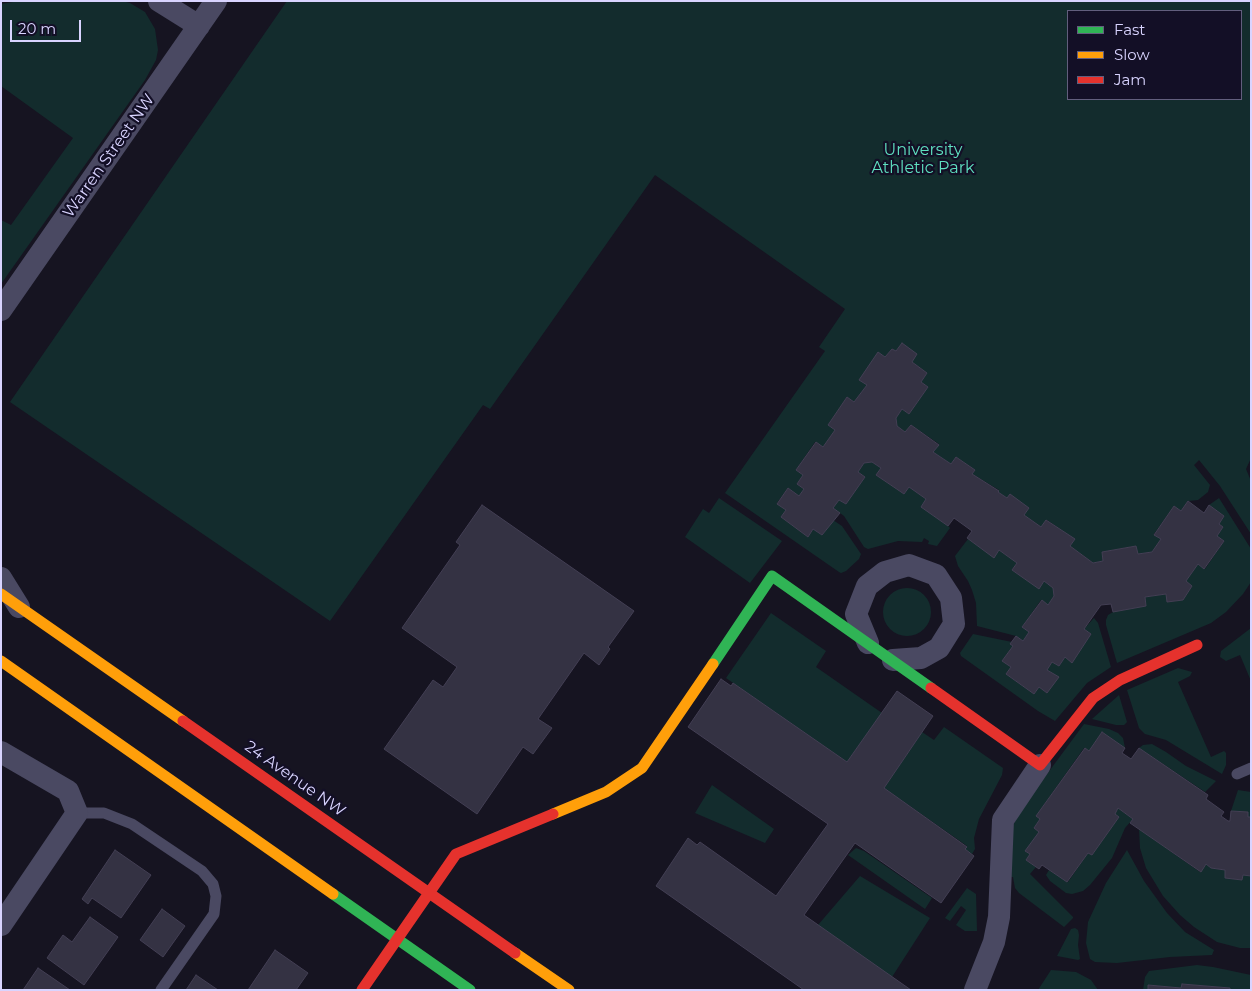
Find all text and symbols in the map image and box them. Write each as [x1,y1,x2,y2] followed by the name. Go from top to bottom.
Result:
[12,10,84,42] scale bar
[1067,10,1242,100] legend
[18,19,56,38] text: 20 m
[1114,20,1145,39] text: Fast
[1114,45,1150,64] text: Slow
[1114,70,1146,89] text: Jam
[59,90,159,222] street label: Warren Street NW
[871,140,975,178] park label: University Athletic Park
[241,737,349,821] street label: 24 Avenue NW

